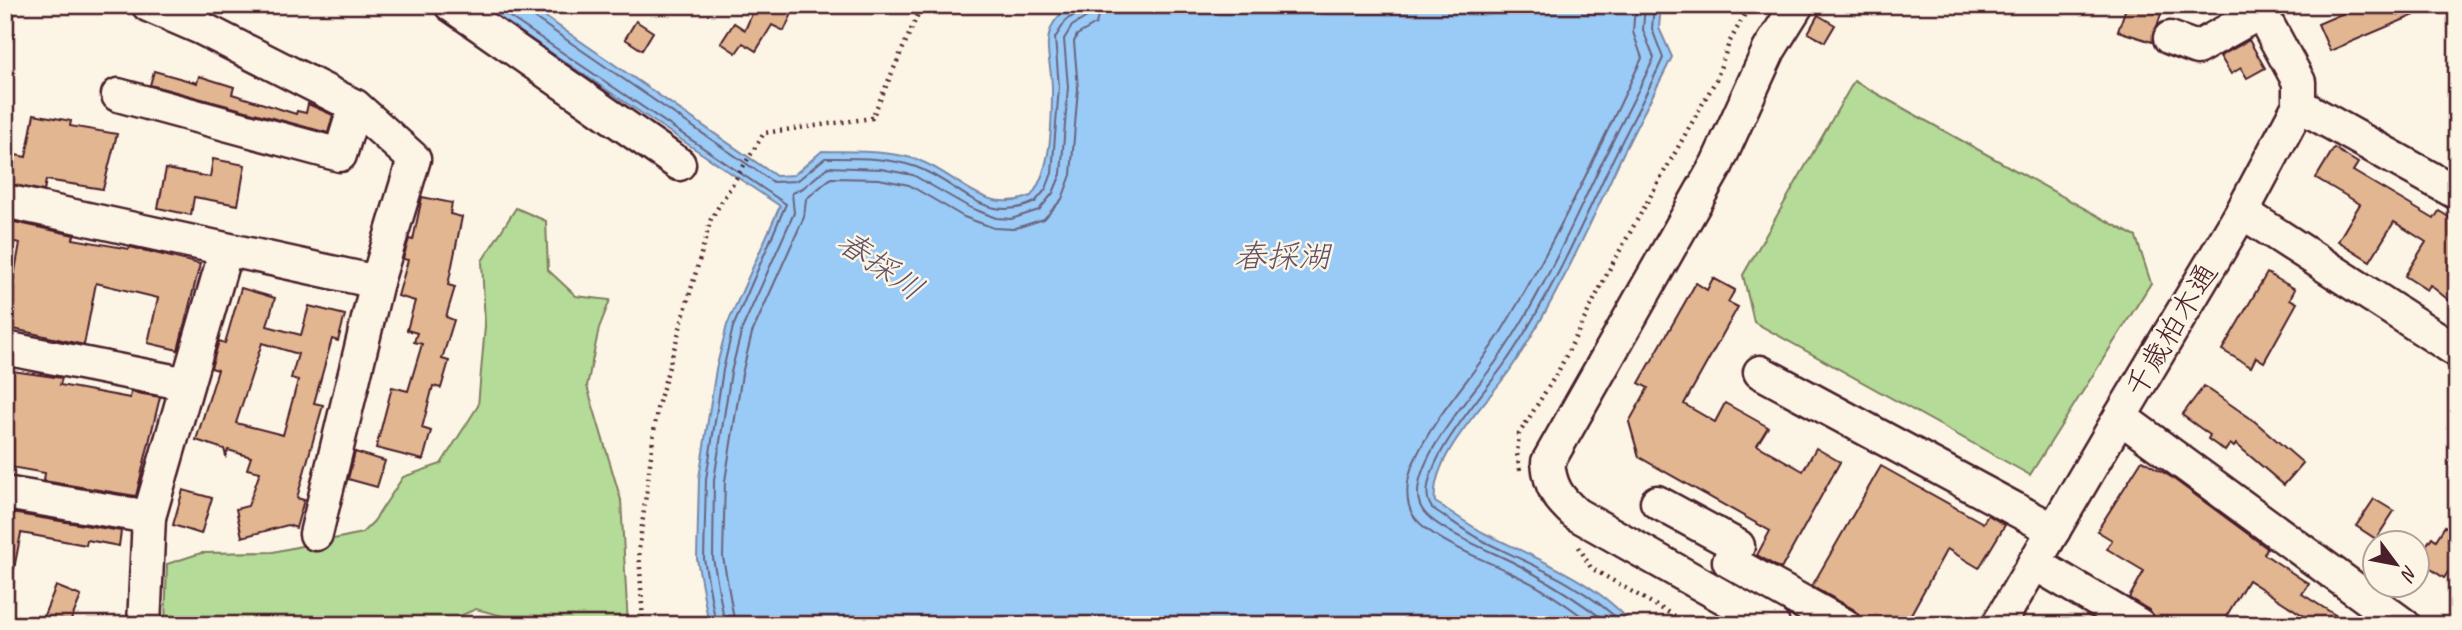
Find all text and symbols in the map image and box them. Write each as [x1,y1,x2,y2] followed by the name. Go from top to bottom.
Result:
[830,221,932,310] water label: 春採川
[1234,236,1333,277] water label: 春採湖
[2116,256,2226,404] street label: 千歳柏木通
[2360,528,2430,598] north arrow
[2395,561,2423,587] text: N

